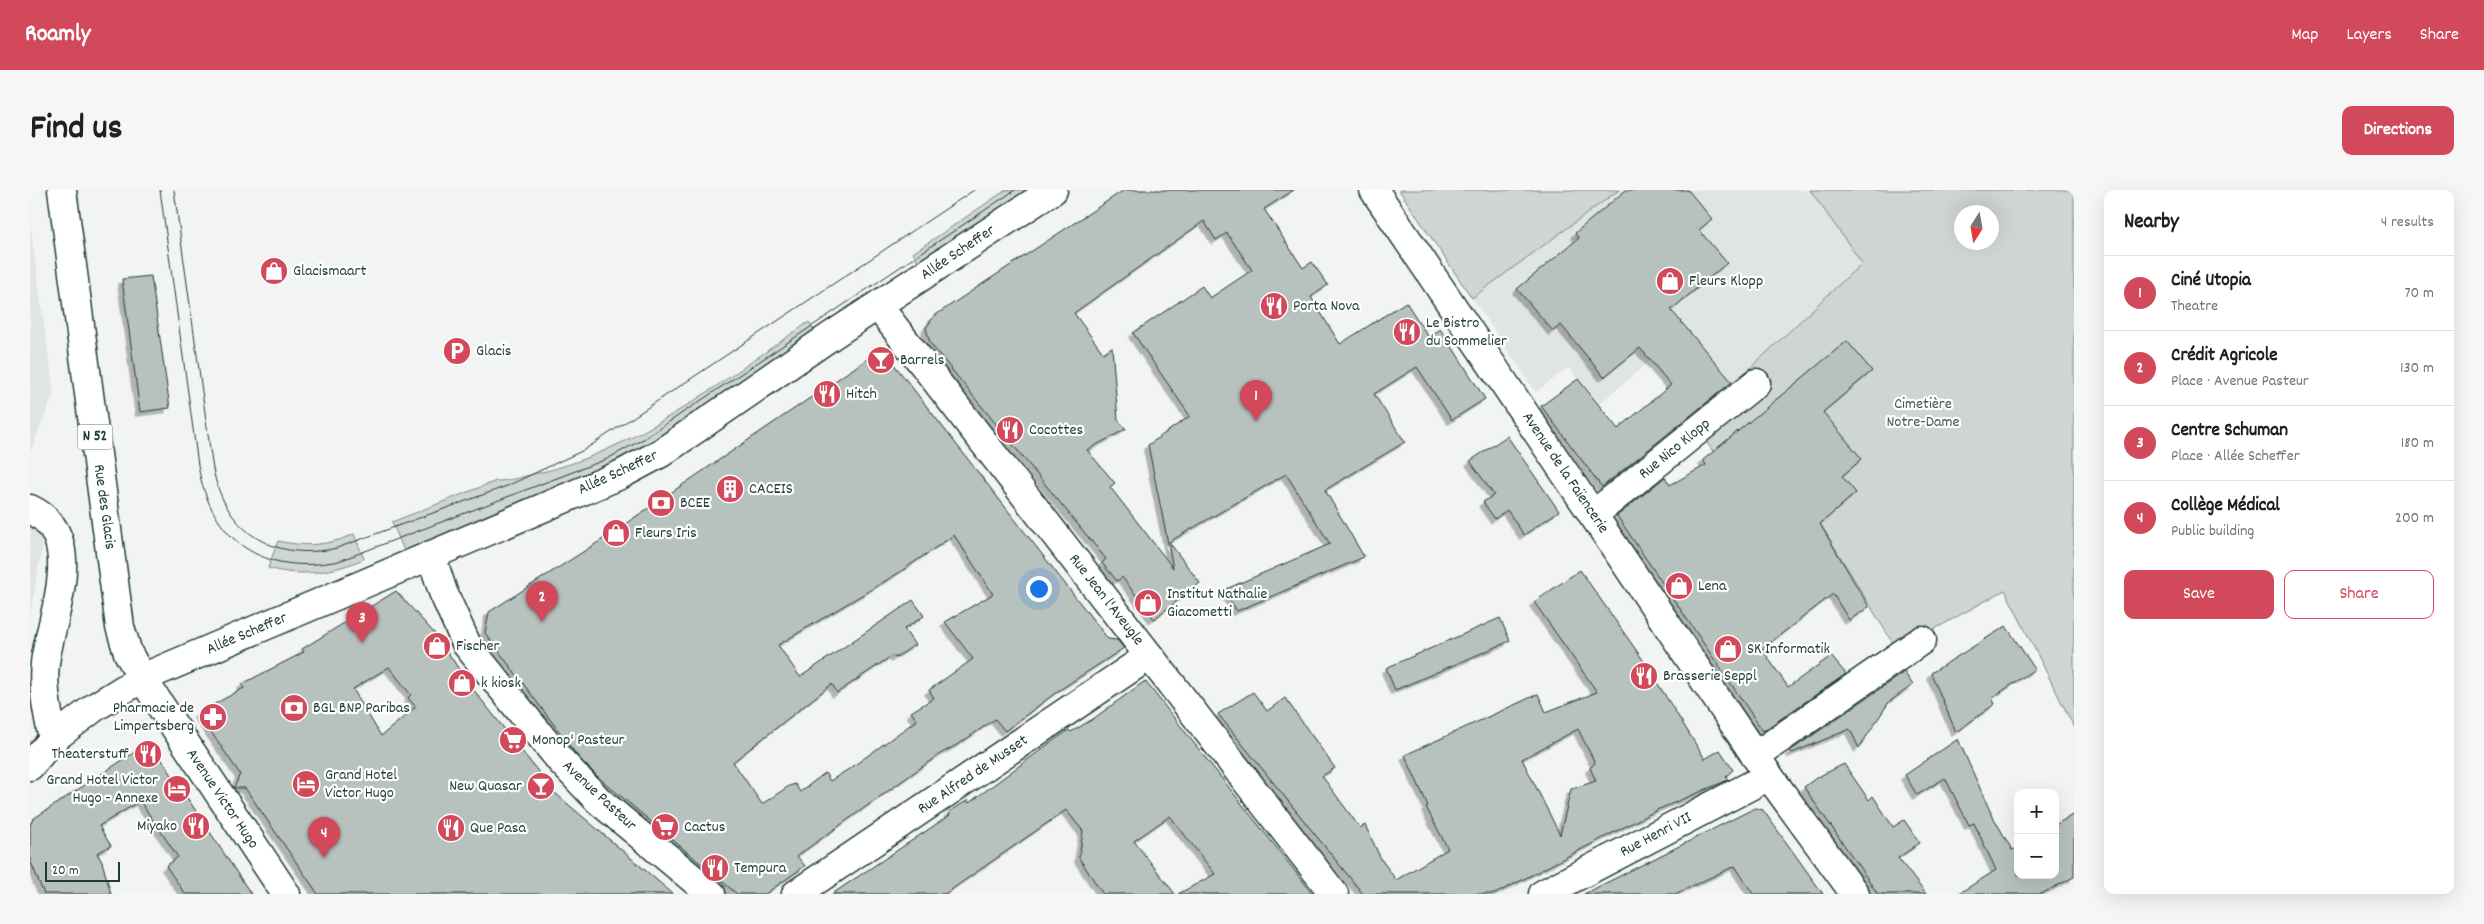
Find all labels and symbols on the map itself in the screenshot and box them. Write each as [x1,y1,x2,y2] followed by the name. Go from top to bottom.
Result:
[1954,205,1999,250] north arrow
[916,219,1000,286] street label: Allée Scheffer
[259,256,289,286] shop icon: Glacismaart
[293,260,366,283] place label: Glacismaart
[1655,266,1685,296] shop icon: Fleurs Klopp
[1689,270,1763,293] place label: Fleurs Klopp
[1259,291,1289,321] restaurant icon: Porta Nova
[1293,295,1360,318] place label: Porta Nova
[1426,312,1507,353] place label: Le Bistro du Sommelier
[1392,317,1422,347] restaurant icon: Le Bistro du Sommelier
[442,336,472,366] parking icon: Glacis
[476,340,512,363] place label: Glacis
[866,345,896,375] bar icon: Barrels
[900,349,945,372] place label: Barrels
[812,379,842,409] restaurant icon: Hitch
[1240,380,1272,421] pin: 1
[846,383,877,406] place label: Hitch
[1886,393,1960,434] park label: Cimetière Notre-Dame
[1516,408,1614,538] street label: Avenue de la Faïencerie
[1634,413,1716,485] street label: Rue Nico Klopp
[995,415,1025,445] restaurant icon: Cocottes
[1029,419,1083,442] place label: Cocottes
[78,424,112,450] road number: N 52
[574,444,662,502] street label: Allée Scheffer
[87,463,121,551] street label: Rue des Glacis
[715,474,745,504] building icon: CACEIS
[749,478,793,501] place label: CACEIS
[646,488,676,518] bank icon: BCEE
[680,492,711,515] place label: BCEE
[601,518,631,548] shop icon: Fleurs Iris
[635,522,697,545] place label: Fleurs Iris
[1063,549,1149,651] street label: Rue Jean l'Aveugle
[1664,571,1694,601] shop icon: Lena
[1698,575,1727,598] place label: Lena
[1026,576,1052,602] your location
[526,581,558,622] pin: 2
[1167,583,1267,624] place label: Institut Nathalie Giacometti
[1133,588,1163,618] shop icon: Institut Nathalie Giacometti
[346,602,378,643] pin: 3
[203,607,291,661] street label: Allée Scheffer
[422,631,452,661] shop icon: Fischer
[1713,634,1743,664] shop icon: SK Informatik
[456,635,500,658] place label: Fischer
[1747,638,1830,661] place label: SK Informatik
[1629,661,1659,691] restaurant icon: Brasserie Seppl
[1663,665,1757,688] place label: Brasserie Seppl
[447,668,477,698] shop icon: k kiosk
[481,672,521,695] place label: k kiosk
[279,693,309,723] bank icon: BGL BNP Paribas
[113,697,194,738] place label: Pharmacie de Limpertsberg
[313,697,410,720] place label: BGL BNP Paribas
[198,702,228,732] pharmacy icon: Pharmacie de Limpertsberg
[498,725,528,755] supermarket icon: Monop' Pasteur
[532,729,625,752] place label: Monop' Pasteur
[913,729,1033,820] street label: Rue Alfred de Musset
[133,739,163,769] restaurant icon: Theaterstuff
[51,743,129,766] place label: Theaterstuff
[180,744,264,854] street label: Avenue Victor Hugo
[557,755,642,837] street label: Avenue Pasteur
[325,764,397,805] place label: Grand Hotel Victor Hugo
[46,769,158,810] place label: Grand Hotel Victor Hugo - Annexe
[291,769,321,799] hotel icon: Grand Hotel Victor Hugo
[526,771,556,801] bar icon: New Quasar
[162,774,192,804] hotel icon: Grand Hotel Victor Hugo - Annexe
[449,775,522,798] place label: New Quasar
[1616,806,1696,864] street label: Rue Henri VII
[181,811,211,841] restaurant icon: Miyako
[650,812,680,842] supermarket icon: Cactus
[436,813,466,843] restaurant icon: Que Pasa
[137,815,177,838] place label: Miyako
[684,816,726,839] place label: Cactus
[308,817,340,858] pin: 4
[470,817,526,840] place label: Que Pasa
[700,853,730,883] restaurant icon: Tempura
[734,857,787,880] place label: Tempura
[45,859,120,882] scale bar

